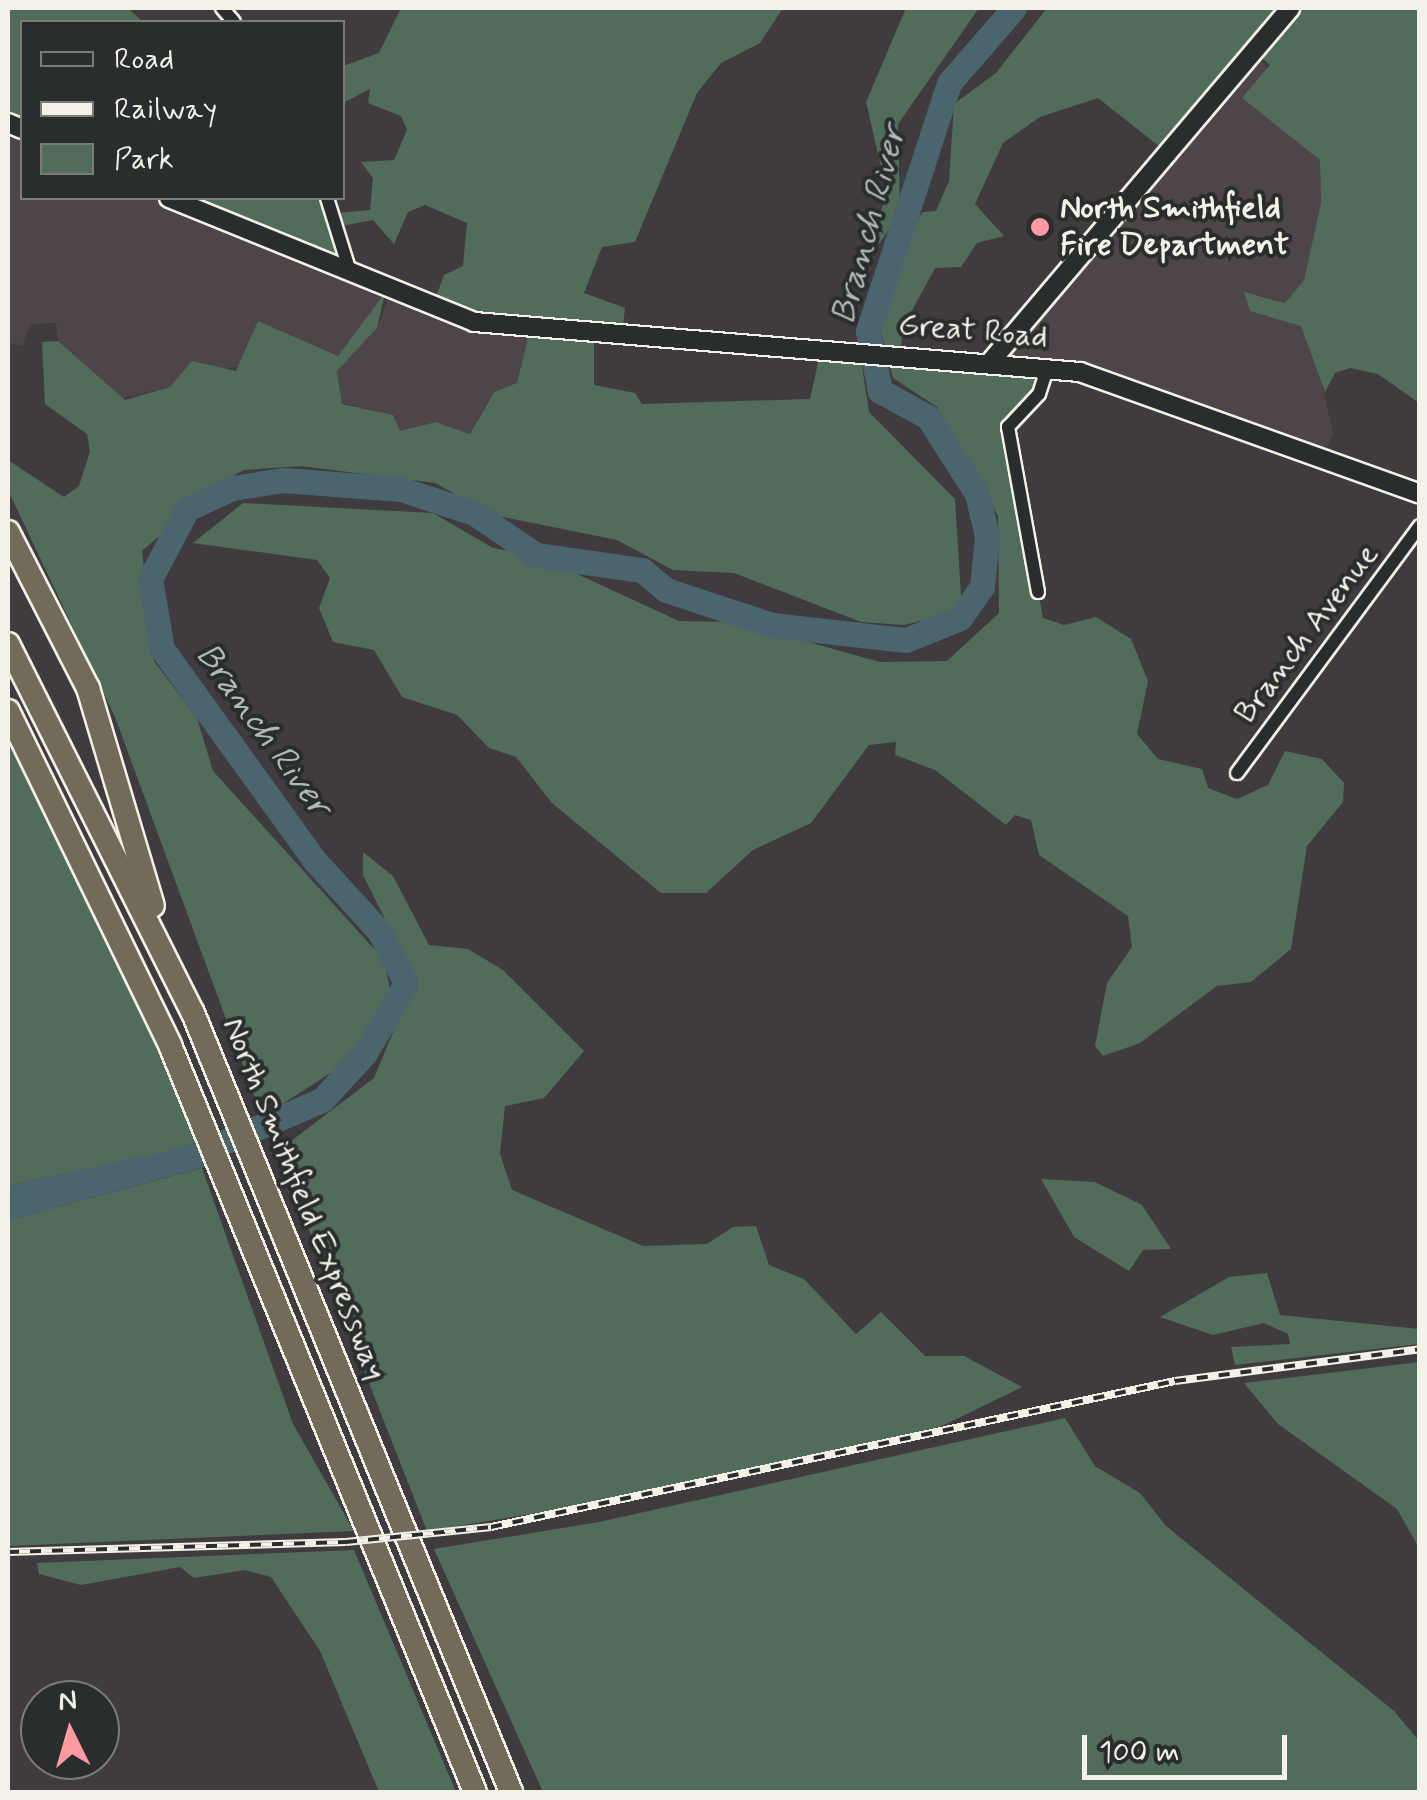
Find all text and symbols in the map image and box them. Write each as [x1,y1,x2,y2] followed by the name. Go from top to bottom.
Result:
[20,20,345,200] legend
[114,40,174,79] text: Road
[114,90,217,129] text: Railway
[822,121,916,329] water label: Branch River
[114,140,174,179] text: Park
[1060,190,1306,265] place label: North Smithfield Fire Department
[1029,216,1051,238] marker: North Smithfield Fire Department
[896,305,1050,357] street label: Great Road
[1227,536,1387,732] street label: Branch Avenue
[186,635,340,825] water label: Branch River
[212,1007,396,1391] street label: North Smithfield Expressway
[20,1680,120,1780] north arrow
[57,1682,78,1721] text: N
[1087,1715,1292,1777] scale bar
[1099,1733,1180,1772] text: 100 m

